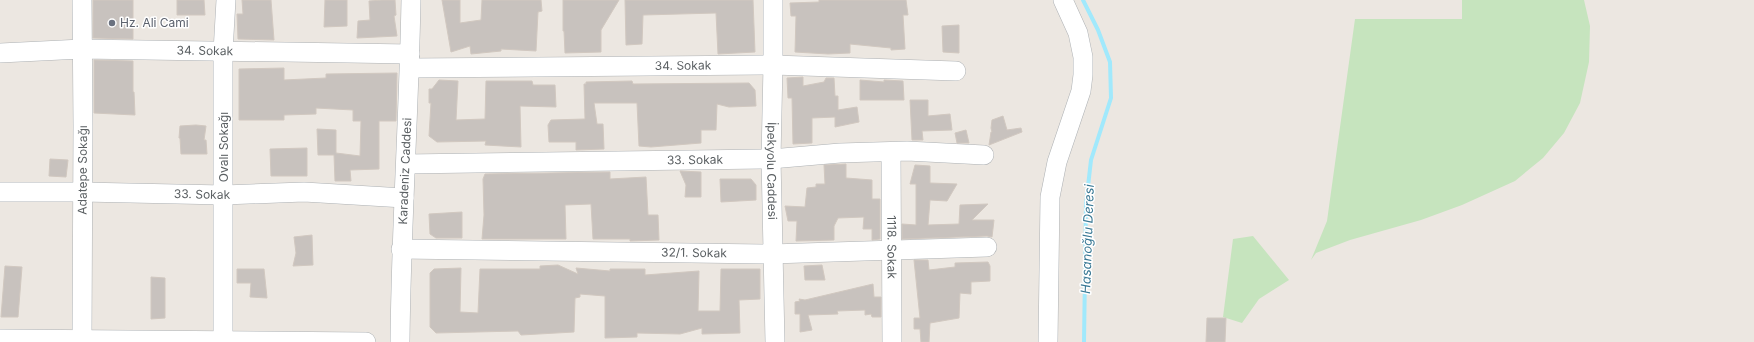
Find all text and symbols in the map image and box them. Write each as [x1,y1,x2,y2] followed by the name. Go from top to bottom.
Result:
[120,15,189,30] place label: Hz. Ali Cami
[107,18,117,28] marker: Hz. Ali Cami
[177,42,234,58] street label: 34. Sokak
[655,58,712,73] street label: 34. Sokak
[216,112,231,182] street label: Ovalı Sokağı
[395,117,414,225] street label: Karadeniz Caddesi
[764,122,780,220] street label: İpekyolu Caddesi
[75,125,90,215] street label: Adatepe Sokağı
[667,152,724,167] street label: 33. Sokak
[1077,183,1097,294] water label: Hasanoğlu Deresi
[174,186,231,202] street label: 33. Sokak
[884,215,900,279] street label: 1118. Sokak
[661,245,727,260] street label: 32/1. Sokak

